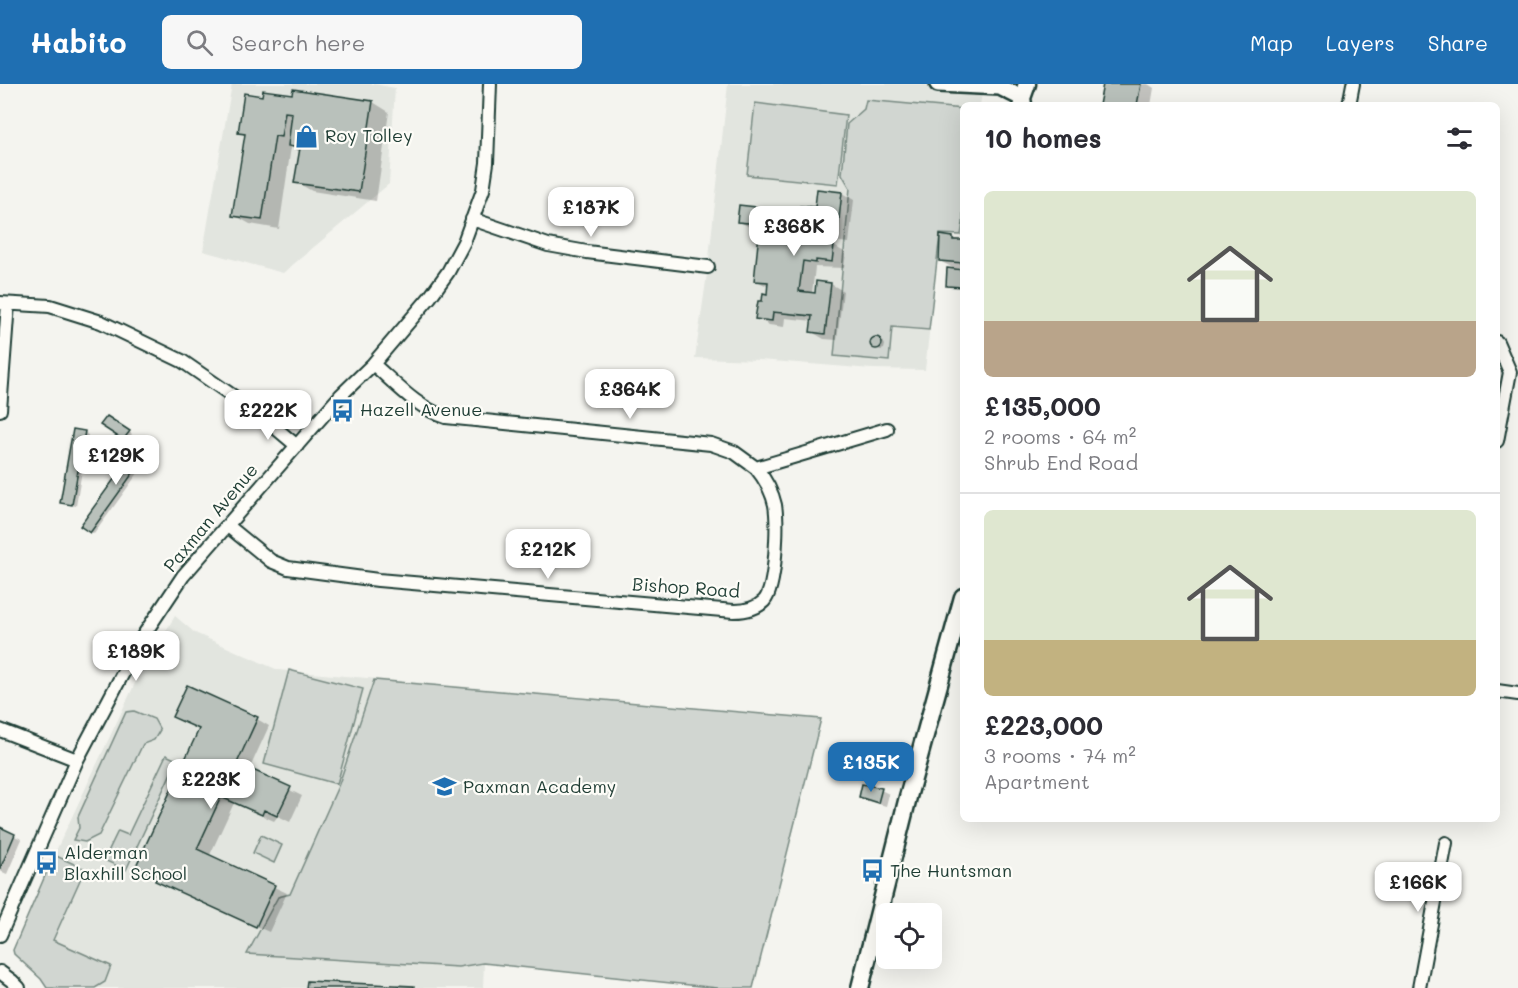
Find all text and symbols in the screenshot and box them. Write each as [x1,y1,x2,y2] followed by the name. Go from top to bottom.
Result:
[162,15,582,69] search box
[30,24,126,60] text: Habito
[183,26,216,59] icon: search
[231,28,365,57] text: Search here
[1250,29,1293,56] text: Map
[1326,29,1395,56] text: Layers
[1428,29,1488,56] text: Share
[984,121,1102,155] text: 10 homes
[1443,122,1476,155] icon: filters
[294,123,320,149] shop icon: Roy Tolley
[325,123,413,147] place label: Roy Tolley
[549,187,633,238] pin: £187K
[562,193,620,219] text: £187K
[752,206,836,257] pin: £368K
[763,212,825,238] text: £368K
[1176,230,1284,338] icon: home
[588,369,672,420] pin: £364K
[599,375,661,401] text: £364K
[984,389,1101,423] text: £135,000
[226,390,310,441] pin: £222K
[238,396,298,422] text: £222K
[329,397,355,423] bus stop icon: Hazell Avenue
[360,397,482,421] place label: Hazell Avenue
[984,423,1136,449] text: 2 rooms · 64 m²
[74,435,158,486] pin: £129K
[87,441,145,467] text: £129K
[984,449,1138,475] text: Shrub End Road
[158,458,263,577] street label: Paxman Avenue
[506,529,590,580] pin: £212K
[520,535,576,561] text: £212K
[1176,549,1284,657] icon: home
[631,571,741,603] street label: Bishop Road
[94,631,178,682] pin: £189K
[107,637,165,663] text: £189K
[984,708,1103,742] text: £223,000
[829,742,913,793] pin: £135K
[984,742,1136,768] text: 3 rooms · 74 m²
[842,748,900,774] text: £135K
[169,759,253,810] pin: £223K
[181,765,241,791] text: £223K
[984,768,1090,794] text: Apartment
[432,774,458,800] school or university icon: Paxman Academy
[463,774,616,798] place label: Paxman Academy
[64,840,187,885] place label: Alderman Blaxhill School
[33,850,59,876] bus stop icon: Alderman Blaxhill School
[859,858,885,884] bus stop icon: The Huntsman
[890,858,1012,882] place label: The Huntsman
[1376,862,1460,913] pin: £166K
[1389,868,1447,894] text: £166K
[876,903,942,969] map controls
[876,903,942,969] button: locate

